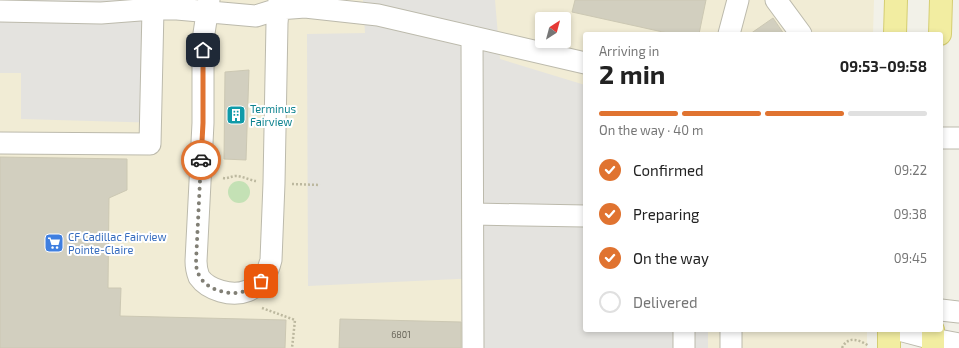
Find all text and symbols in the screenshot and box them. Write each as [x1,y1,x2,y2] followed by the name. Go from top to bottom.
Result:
[535,12,571,48] north arrow
[535,12,571,48] map controls
[186,33,220,67] pin
[192,39,214,61] icon: home
[599,43,659,59] text: Arriving in
[840,57,927,75] text: 09:53–09:58
[599,58,665,89] text: 2 min
[250,102,297,128] place label: Terminus Fairview
[225,104,247,126] building icon: Terminus Fairview
[599,122,703,138] text: On the way · 40 m
[181,140,221,180] courier
[190,149,212,171] icon: car
[599,159,621,181] icon: check
[633,161,704,179] text: Confirmed
[894,162,927,178] text: 09:22
[599,203,621,225] icon: check
[633,205,699,223] text: Preparing
[894,206,927,222] text: 09:38
[68,230,167,256] place label: CF Cadillac Fairview Pointe-Claire
[43,232,65,254] supermarket icon: CF Cadillac Fairview Pointe-Claire
[599,247,621,269] icon: check
[633,249,709,267] text: On the way
[894,250,927,266] text: 09:45
[244,264,278,298] pin
[250,270,272,292] icon: bag
[633,293,698,311] text: Delivered
[391,329,411,340] house number: 6801

